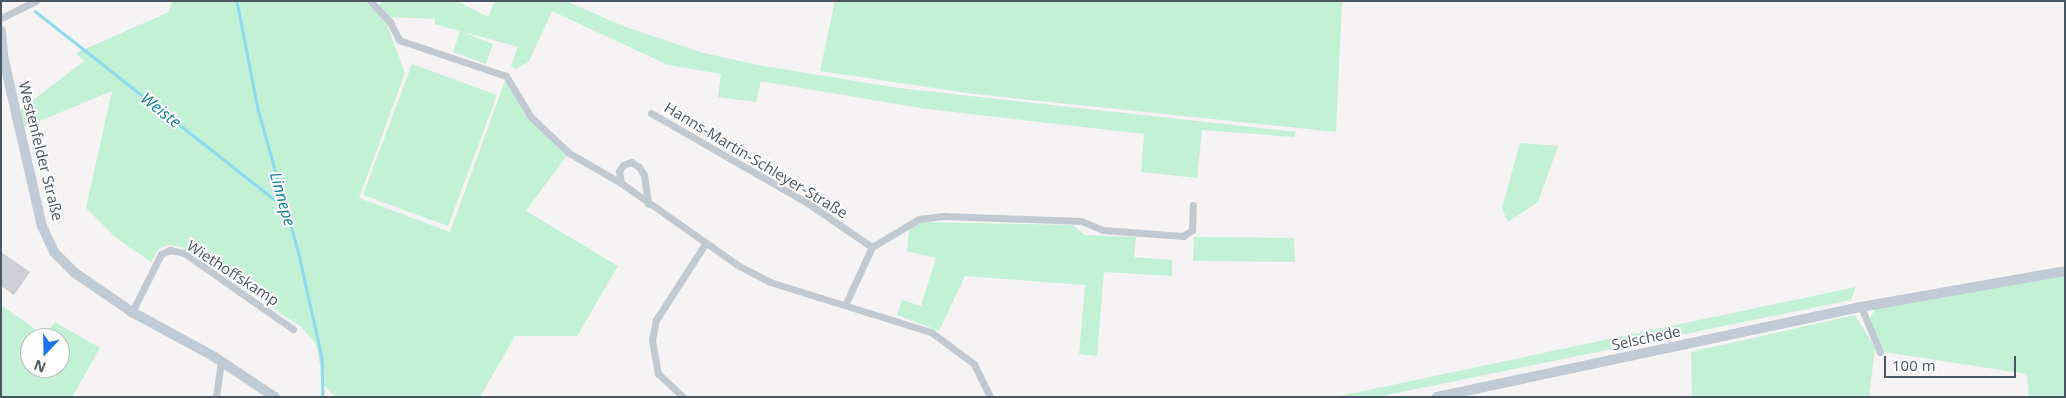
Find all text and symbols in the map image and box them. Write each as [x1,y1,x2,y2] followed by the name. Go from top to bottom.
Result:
[15,79,67,223] street label: Westenfelder Straße
[137,88,185,132] water label: Weiste
[661,98,851,222] street label: Hanns-Martin-Schleyer-Straße
[266,170,300,228] water label: Linnepe
[184,237,282,309] street label: Wiethoffskamp
[1610,322,1682,354] street label: Selschede
[20,328,70,378] north arrow
[1886,346,2018,378] scale bar
[1892,355,1936,375] text: 100 m
[31,356,49,377] text: N

